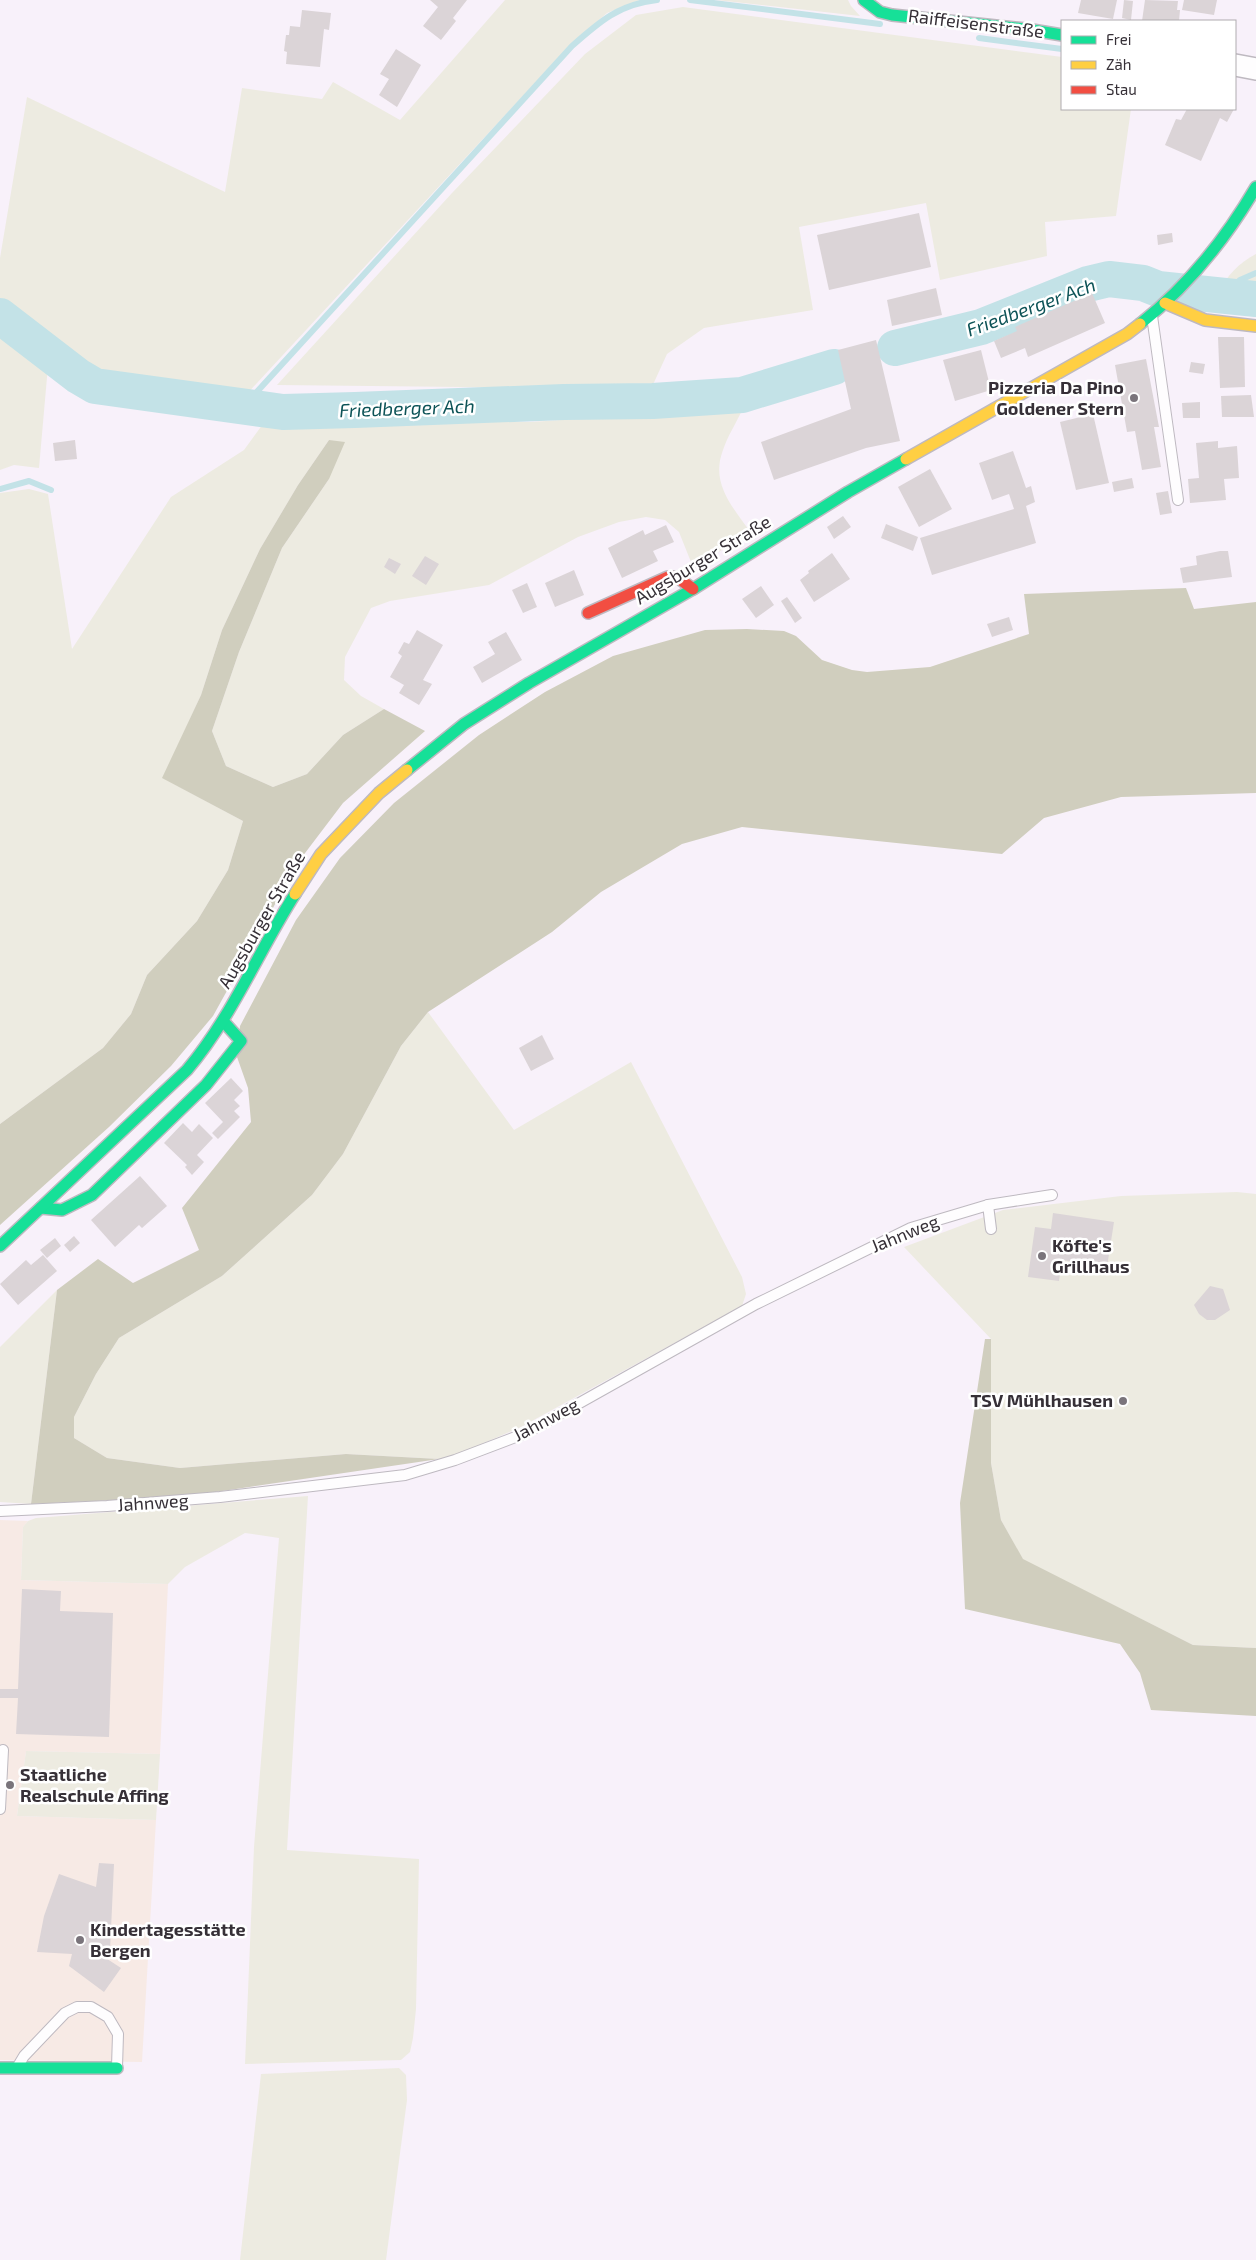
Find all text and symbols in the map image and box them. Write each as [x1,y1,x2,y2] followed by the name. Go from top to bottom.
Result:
[907,4,1045,42] street label: Raiffeisenstraße
[1061,20,1236,110] legend
[1106,30,1131,48] text: Frei
[1106,55,1131,73] text: Zäh
[1106,80,1137,98] text: Stau
[963,273,1099,341] water label: Friedberger Ach
[988,376,1124,419] place label: Pizzeria Da Pino Goldener Stern
[1128,392,1140,404] marker: Pizzeria Da Pino Goldener Stern
[339,394,475,421] water label: Friedberger Ach
[631,510,774,608] street label: Augsburger Straße
[213,847,309,992] street label: Augsburger Straße
[867,1209,942,1257] street label: Jahnweg
[1052,1234,1129,1277] place label: Köfte's Grillhaus
[1036,1250,1048,1262] marker: Köfte's Grillhaus
[970,1389,1113,1411] place label: TSV Mühlhausen
[509,1393,582,1446] street label: Jahnweg
[1117,1395,1129,1407] marker: TSV Mühlhausen
[117,1489,189,1515] street label: Jahnweg
[20,1763,169,1806] place label: Staatliche Realschule Affing
[4,1779,16,1791] marker: Staatliche Realschule Affing
[90,1918,246,1961] place label: Kindertagesstätte Bergen
[74,1934,86,1946] marker: Kindertagesstätte Bergen

